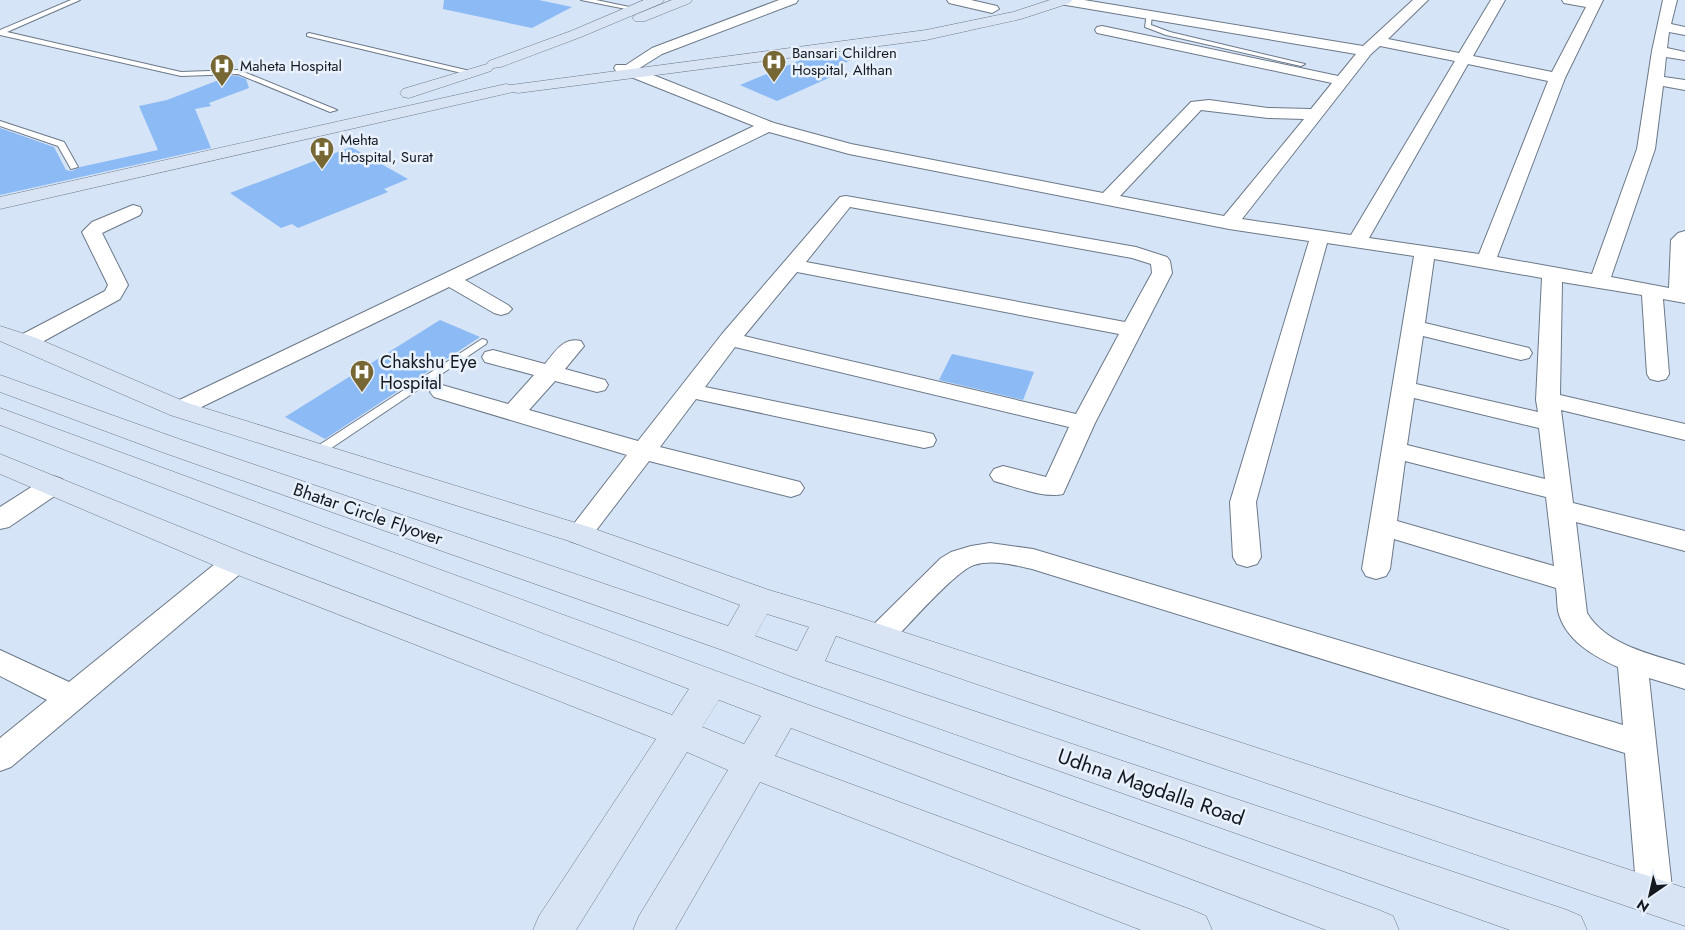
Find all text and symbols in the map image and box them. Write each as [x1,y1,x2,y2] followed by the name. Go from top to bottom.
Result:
[792,42,897,81] place label: Bansari Children Hospital, Althan
[761,49,787,83] hospital icon: Bansari Children Hospital, Althan
[209,53,235,87] hospital icon: Maheta Hospital
[240,55,342,77] place label: Maheta Hospital
[340,129,433,168] place label: Mehta Hospital, Surat
[309,136,335,170] hospital icon: Mehta Hospital, Surat
[380,349,477,396] place label: Chakshu Eye Hospital
[349,359,375,393] hospital icon: Chakshu Eye Hospital
[290,476,447,552] street label: Bhatar Circle Flyover
[1053,741,1249,833] street label: Udhna Magdalla Road
[1625,870,1675,920] north arrow
[1633,894,1653,917] text: N

